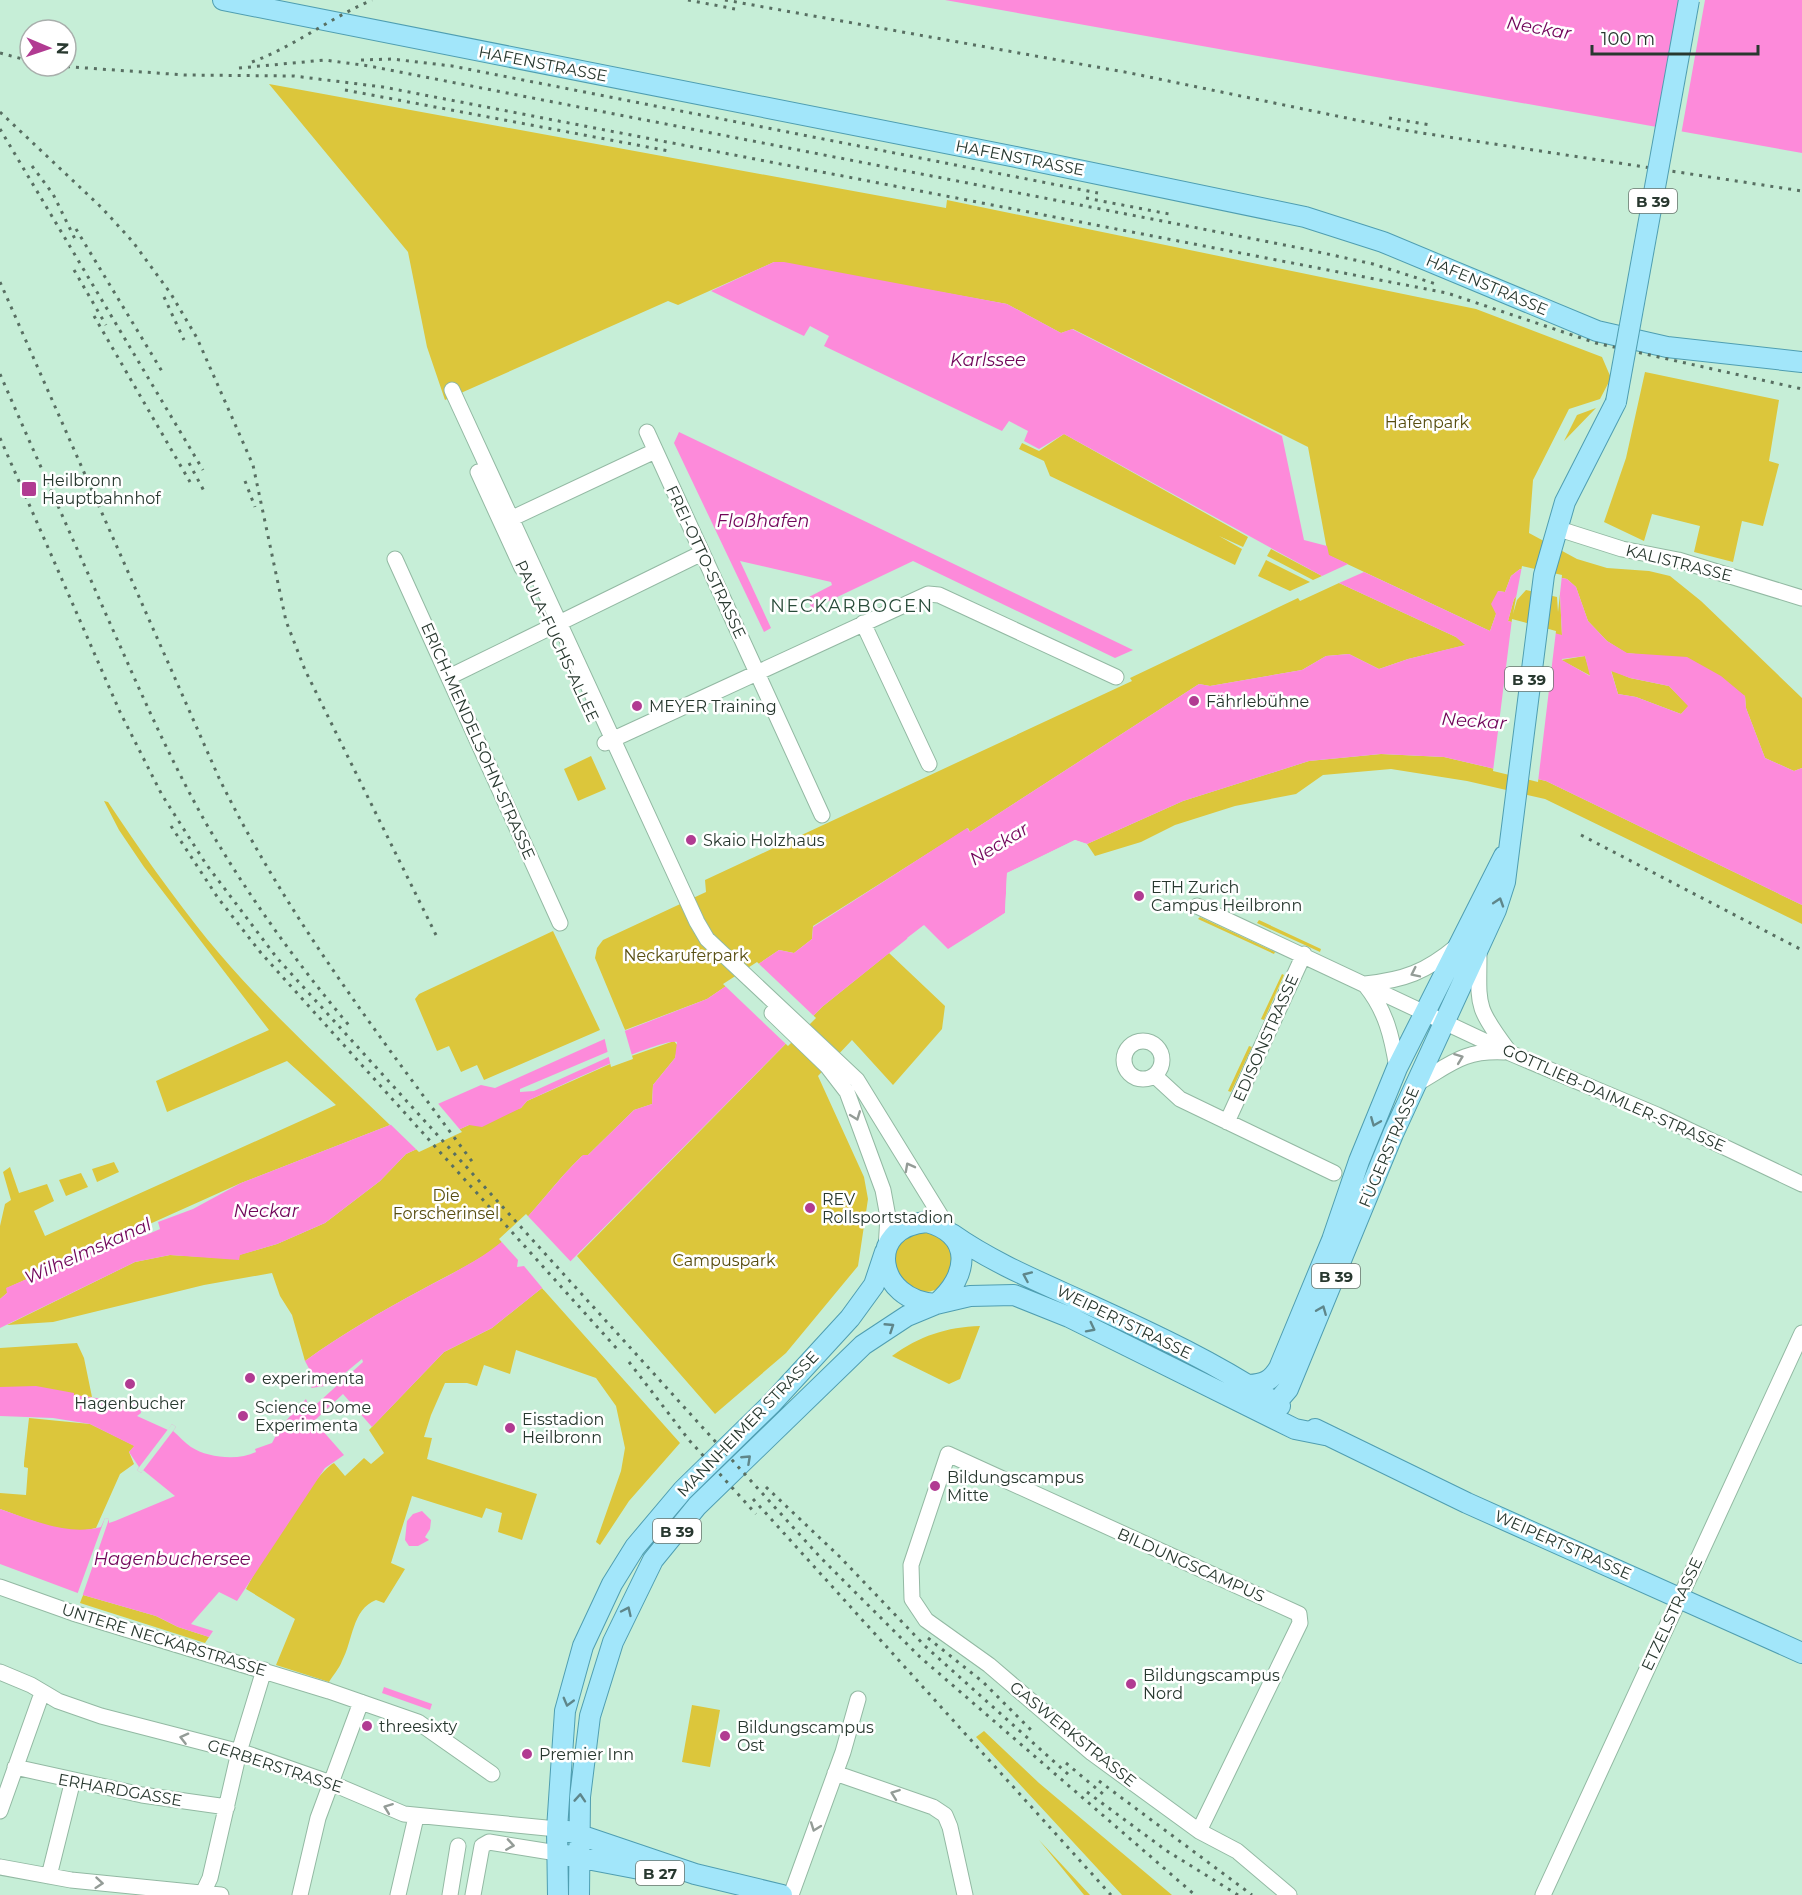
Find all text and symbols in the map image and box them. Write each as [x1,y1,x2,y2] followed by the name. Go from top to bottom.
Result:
[1505,12,1574,45] water label: Neckar
[18,18,78,78] north arrow
[1592,18,1758,56] scale bar
[1601,28,1655,50] text: 100 m
[53,42,72,55] text: N
[477,42,609,86] street label: HAFENSTRASSE
[954,136,1086,180] street label: HAFENSTRASSE
[1629,189,1677,213] road number: B 39
[1423,251,1551,319] street label: HAFENSTRASSE
[950,349,1026,371] water label: Karlssee
[1385,413,1470,432] park label: Hafenpark
[42,471,161,508] place label: Heilbronn Hauptbahnhof
[20,480,38,498] marker: Heilbronn Hauptbahnhof
[662,482,750,642] street label: FREI-OTTO-STRASSE
[717,510,809,532] water label: Floßhafen
[1624,541,1734,585] street label: KALISTRASSE
[511,557,603,725] street label: PAULA-FUCHS-ALLEE
[770,595,934,617] district label: NECKARBOGEN
[417,620,539,862] street label: ERICH-MENDELSOHN-STRASSE
[1505,667,1553,691] road number: B 39
[1206,692,1309,711] place label: Fährlebühne
[1187,694,1201,708] marker: Fährlebühne
[649,697,777,716] place label: MEYER Training
[630,699,644,713] marker: MEYER Training
[1441,708,1508,734] water label: Neckar
[965,817,1033,870] water label: Neckar
[703,831,825,850] place label: Skaio Holzhaus
[684,833,698,847] marker: Skaio Holzhaus
[1151,878,1302,915] place label: ETH Zurich Campus Heilbronn
[1132,889,1146,903] marker: ETH Zurich Campus Heilbronn
[1491,897,1504,908] one-way arrow
[624,946,749,965] park label: Neckaruferpark
[1411,966,1422,978] one-way arrow
[1229,971,1303,1105] street label: EDISONSTRASSE
[1500,1040,1728,1156] street label: GOTTLIEB-DAIMLER-STRASSE
[1454,1052,1464,1065] one-way arrow
[1354,1083,1423,1210] street label: FÜGERSTRASSE
[849,1110,861,1121] one-way arrow
[1370,1116,1382,1127] one-way arrow
[905,1162,916,1173] one-way arrow
[393,1186,499,1223] park label: Die Forscherinsel
[822,1190,953,1227] place label: REV Rollsportstadion
[233,1200,299,1222] water label: Neckar
[803,1201,817,1215] marker: REV Rollsportstadion
[21,1213,155,1289] water label: Wilhelmskanal
[672,1251,776,1270] park label: Campuspark
[1312,1264,1360,1288] road number: B 39
[1022,1271,1033,1283] one-way arrow
[1053,1281,1195,1363] street label: WEIPERTSTRASSE
[1314,1306,1327,1316] one-way arrow
[1085,1321,1096,1332] one-way arrow
[883,1323,894,1334] one-way arrow
[673,1347,823,1501] street label: MANNHEIMER STRASSE
[262,1369,364,1388] place label: experimenta
[243,1371,257,1385] marker: experimenta
[123,1377,137,1391] marker: Hagenbucher
[74,1394,186,1413] place label: Hagenbucher
[255,1398,371,1435] place label: Science Dome Experimenta
[236,1409,250,1423] marker: Science Dome Experimenta
[522,1410,604,1447] place label: Eisstadion Heilbronn
[503,1421,517,1435] marker: Eisstadion Heilbronn
[740,1455,750,1466] one-way arrow
[947,1468,1084,1505] place label: Bildungscampus Mitte
[928,1479,942,1493] marker: Bildungscampus Mitte
[1492,1506,1634,1584] street label: WEIPERTSTRASSE
[653,1519,701,1543] road number: B 39
[1114,1524,1268,1606] street label: BILDUNGSCAMPUS
[93,1548,251,1570] water label: Hagenbuchersee
[1637,1554,1707,1674] street label: ETZELSTRASSE
[59,1600,269,1680] street label: UNTERE NECKARSTRASSE
[620,1606,632,1617] one-way arrow
[1143,1666,1280,1703] place label: Bildungscampus Nord
[1006,1677,1140,1791] street label: GASWERKSTRASSE
[1124,1677,1138,1691] marker: Bildungscampus Nord
[562,1697,575,1707] one-way arrow
[379,1717,457,1736] place label: threesixty
[737,1718,874,1755] place label: Bildungscampus Ost
[360,1719,374,1733] marker: threesixty
[718,1729,732,1743] marker: Bildungscampus Ost
[179,1732,189,1745] one-way arrow
[205,1735,345,1797] street label: GERBERSTRASSE
[539,1745,634,1764] place label: Premier Inn
[520,1747,534,1761] marker: Premier Inn
[56,1770,184,1810] street label: ERHARDGASSE
[890,1788,900,1801] one-way arrow
[573,1794,586,1803] one-way arrow
[383,1803,394,1815] one-way arrow
[809,1822,822,1832] one-way arrow
[506,1839,515,1851] one-way arrow
[636,1861,684,1885] road number: B 27
[95,1876,104,1889] one-way arrow

